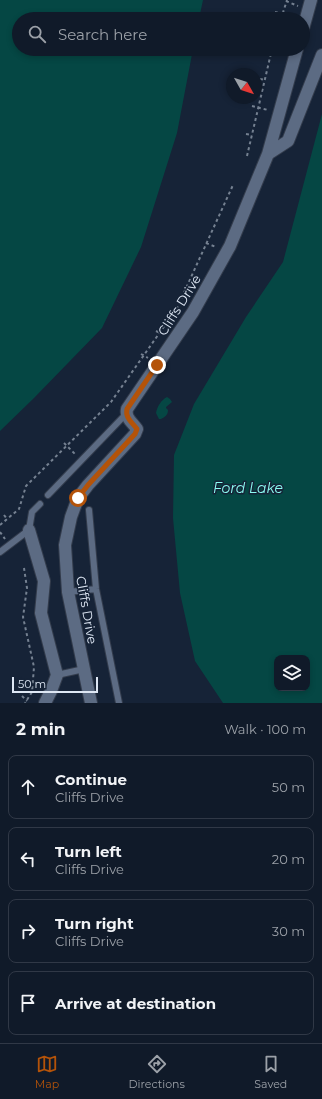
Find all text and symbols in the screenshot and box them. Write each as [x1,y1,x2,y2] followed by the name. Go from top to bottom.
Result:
[12,12,310,56] search box
[26,23,48,45] icon: search
[58,25,147,44] text: Search here
[226,68,262,104] north arrow
[154,271,204,338] street label: Cliffs Drive
[148,356,166,374] route end
[213,479,283,497] water label: Ford Lake
[69,489,87,507] route start
[73,575,101,645] street label: Cliffs Drive
[274,655,310,691] map controls
[274,655,310,691] button: layers
[12,675,98,694] scale bar
[18,677,46,691] text: 50 m
[16,719,66,739] text: 2 min
[224,721,306,737] text: Walk · 100 m
[55,770,127,789] text: Continue
[17,776,39,798] icon: ahead
[272,779,305,795] text: 50 m
[55,789,124,805] text: Cliffs Drive
[55,842,122,861] text: Turn left
[17,848,39,870] icon: left
[272,851,305,867] text: 20 m
[55,861,124,877] text: Cliffs Drive
[55,914,134,933] text: Turn right
[17,920,39,942] icon: right
[272,923,305,939] text: 30 m
[55,933,124,949] text: Cliffs Drive
[17,992,39,1014] icon: arrive
[55,994,216,1013] text: Arrive at destination
[35,1053,59,1091] tab: Map
[129,1053,185,1091] tab: Directions
[254,1053,287,1091] tab: Saved

